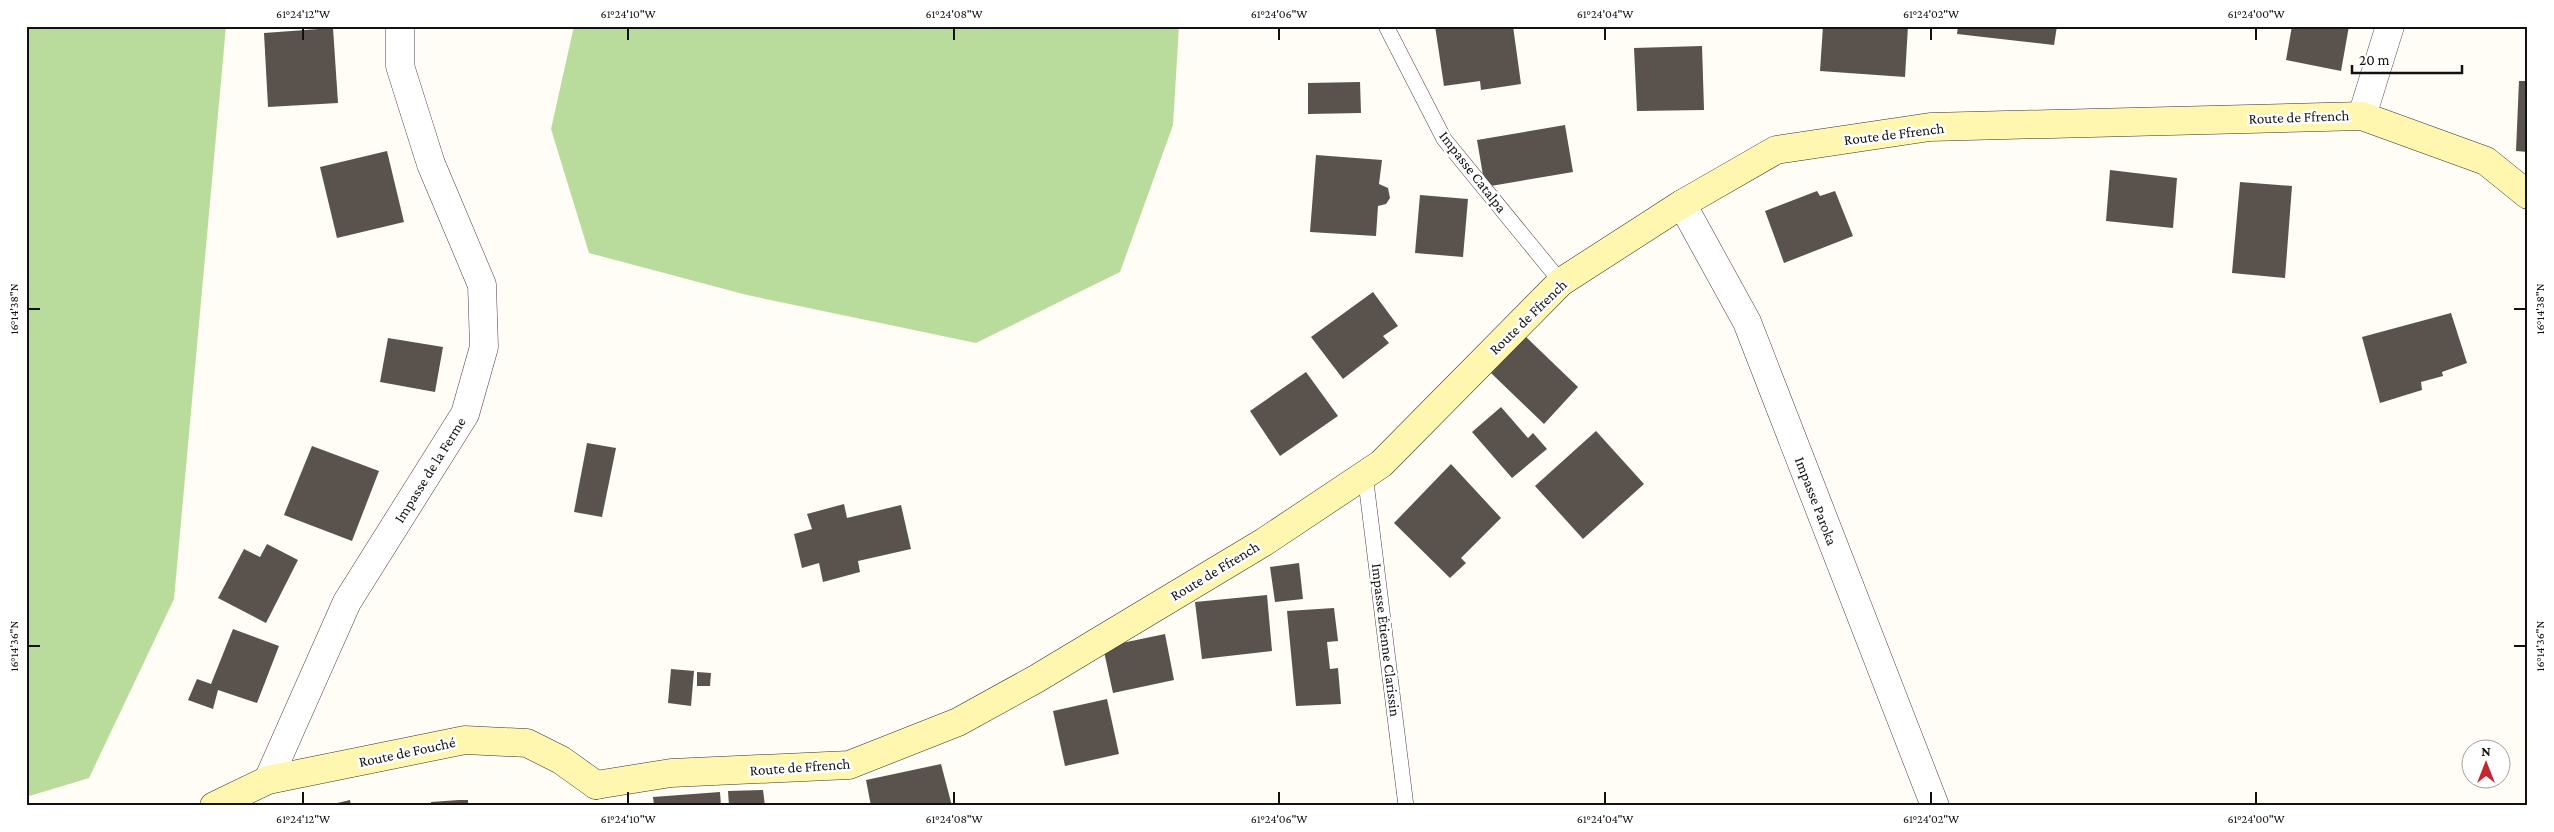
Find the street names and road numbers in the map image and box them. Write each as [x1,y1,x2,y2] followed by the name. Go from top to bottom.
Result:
[2248,107,2350,127] street label: Route de Ffrench
[1843,120,1945,148] street label: Route de Ffrench
[1435,128,1510,217] street label: Impasse Catalpa
[1486,276,1570,358] street label: Route de Ffrench
[391,414,470,526] street label: Impasse de la Ferme
[1791,455,1840,548] street label: Impasse Paroka
[1168,538,1262,604] street label: Route de Ffrench
[1368,562,1403,718] street label: Impasse Étienne Clarissin
[357,734,457,770] street label: Route de Fouché
[749,756,851,778] street label: Route de Ffrench

